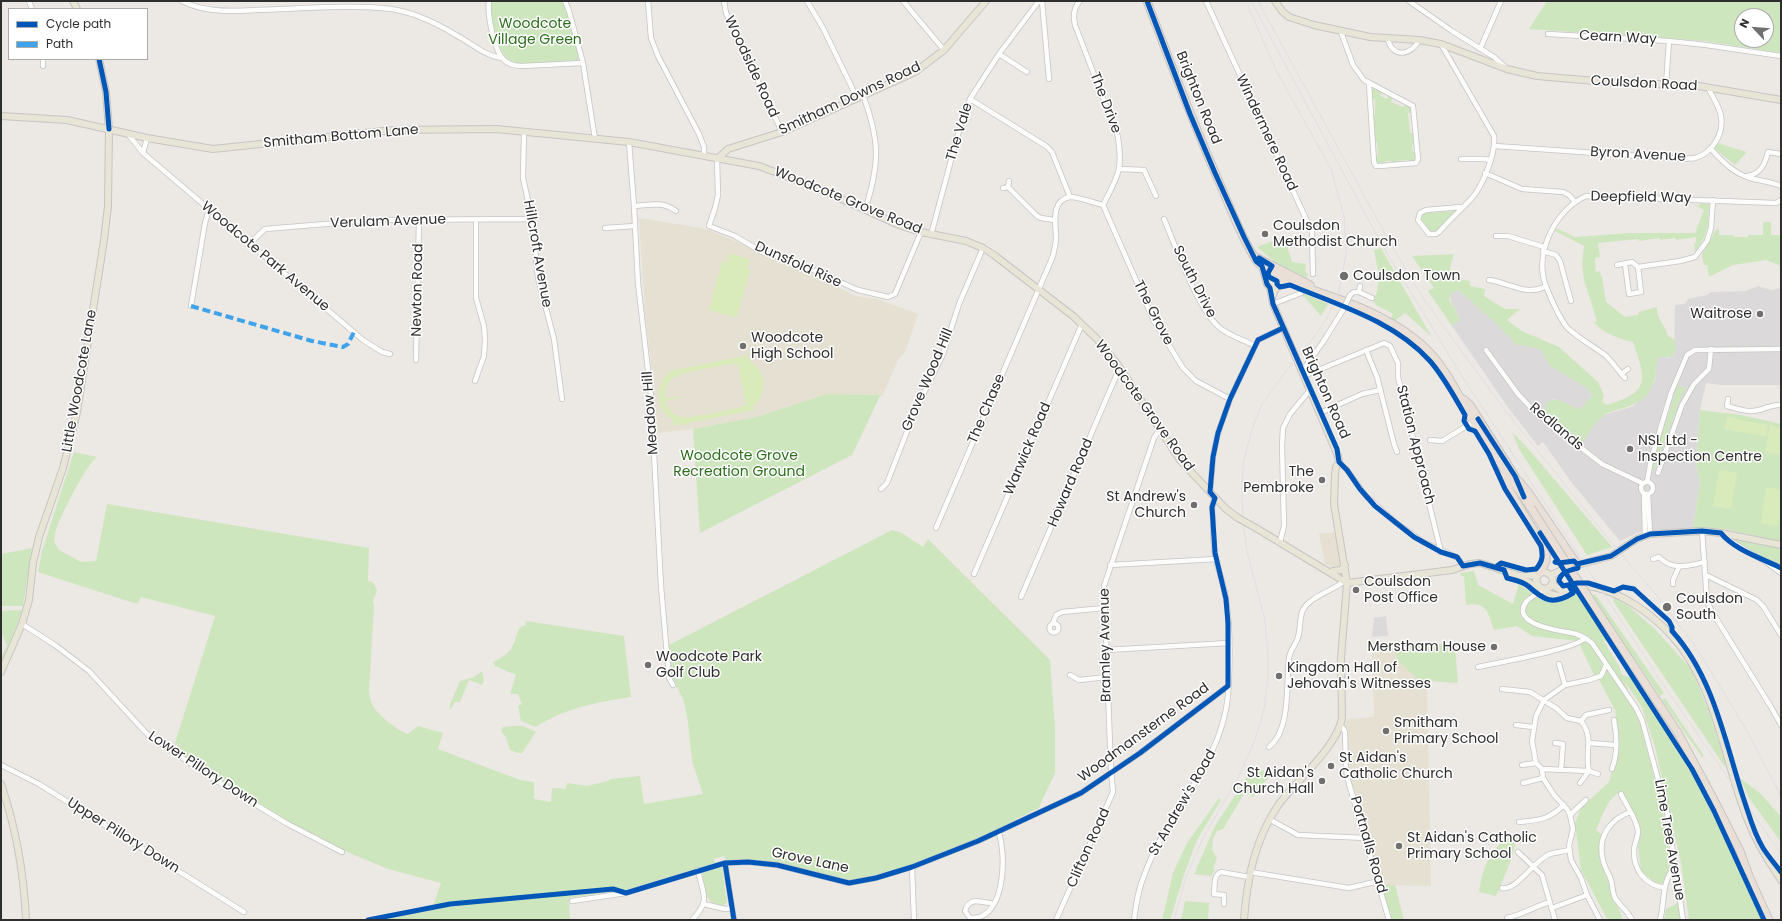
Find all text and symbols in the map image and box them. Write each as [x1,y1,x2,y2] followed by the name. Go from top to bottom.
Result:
[8,8,148,60] legend
[1734,8,1774,48] north arrow
[720,14,782,120] street label: Woodside Road
[46,15,111,32] text: Cycle path
[488,16,582,48] park label: Woodcote Village Green
[1735,16,1753,30] text: N
[1579,28,1657,48] street label: Cearn Way
[46,35,73,52] text: Path
[1172,49,1224,147] street label: Brighton Road
[776,59,924,139] street label: Smitham Downs Road
[1086,70,1124,136] street label: The Drive
[1232,72,1300,194] street label: Windermere Road
[1590,73,1698,95] street label: Coulsdon Road
[943,101,977,163] street label: The Vale
[263,122,419,152] street label: Smitham Bottom Lane
[1590,144,1686,166] street label: Byron Avenue
[772,164,924,238] street label: Woodcote Grove Road
[1590,189,1692,207] street label: Deepfield Way
[197,198,333,316] street label: Woodcote Park Avenue
[519,199,555,309] street label: Hillcroft Avenue
[330,212,446,232] street label: Verulam Avenue
[1273,218,1397,250] place label: Coulsdon Methodist Church
[1260,229,1270,239] marker: Coulsdon Methodist Church
[752,238,844,292] street label: Dunsfold Rise
[409,243,427,337] street label: Newton Road
[1169,243,1219,321] street label: South Drive
[1353,268,1461,284] place label: Coulsdon Town
[1338,270,1350,282] marker: Coulsdon Town
[1129,278,1177,348] street label: The Grove
[1690,306,1752,322] place label: Waitrose
[59,308,101,454] street label: Little Woodcote Lane
[1755,309,1765,319] marker: Waitrose
[899,326,957,434] street label: Grove Wood Hill
[751,330,833,362] place label: Woodcote High School
[1091,337,1197,475] street label: Woodcote Grove Road
[738,341,748,351] marker: Woodcote High School
[1297,344,1353,442] street label: Brighton Road
[640,371,662,455] street label: Meadow Hill
[965,372,1009,446] street label: The Chase
[1392,384,1438,506] street label: Station Approach
[1001,400,1055,498] street label: Warwick Road
[1526,400,1586,454] street label: Redlands
[1638,433,1762,466] place label: NSL Ltd - Inspection Centre
[1045,436,1097,530] street label: Howard Road
[1625,444,1635,454] marker: NSL Ltd - Inspection Centre
[673,448,805,480] park label: Woodcote Grove Recreation Ground
[1243,464,1314,496] place label: The Pembroke
[1317,475,1327,485] marker: The Pembroke
[1106,489,1186,522] place label: St Andrew's Church
[1189,500,1199,510] marker: St Andrew's Church
[1364,574,1438,606] place label: Coulsdon Post Office
[1351,585,1361,595] marker: Coulsdon Post Office
[1097,588,1115,702] street label: Bramley Avenue
[1676,591,1743,624] place label: Coulsdon South
[1661,601,1673,613] marker: Coulsdon South
[1367,639,1486,655] place label: Merstham House
[1489,642,1499,652] marker: Merstham House
[656,649,762,682] place label: Woodcote Park Golf Club
[643,660,653,670] marker: Woodcote Park Golf Club
[1287,660,1431,692] place label: Kingdom Hall of Jehovah's Witnesses
[1274,671,1284,681] marker: Kingdom Hall of Jehovah's Witnesses
[1075,680,1213,786] street label: Woodmansterne Road
[1394,715,1499,748] place label: Smitham Primary School
[1381,726,1391,736] marker: Smitham Primary School
[145,728,261,812] street label: Lower Pillory Down
[1146,747,1220,859] street label: St Andrew's Road
[1339,750,1453,782] place label: St Aidan's Catholic Church
[1326,761,1336,771] marker: St Aidan's Catholic Church
[1233,765,1314,798] place label: St Aidan's Church Hall
[1317,776,1327,786] marker: St Aidan's Church Hall
[1650,778,1688,902] street label: Lime Tree Avenue
[64,795,182,877] street label: Upper Pillory Down
[1346,795,1390,895] street label: Portnalls Road
[1064,806,1114,890] street label: Clifton Road
[1407,830,1537,862] place label: St Aidan's Catholic Primary School
[1394,841,1404,851] marker: St Aidan's Catholic Primary School
[770,845,850,877] street label: Grove Lane

